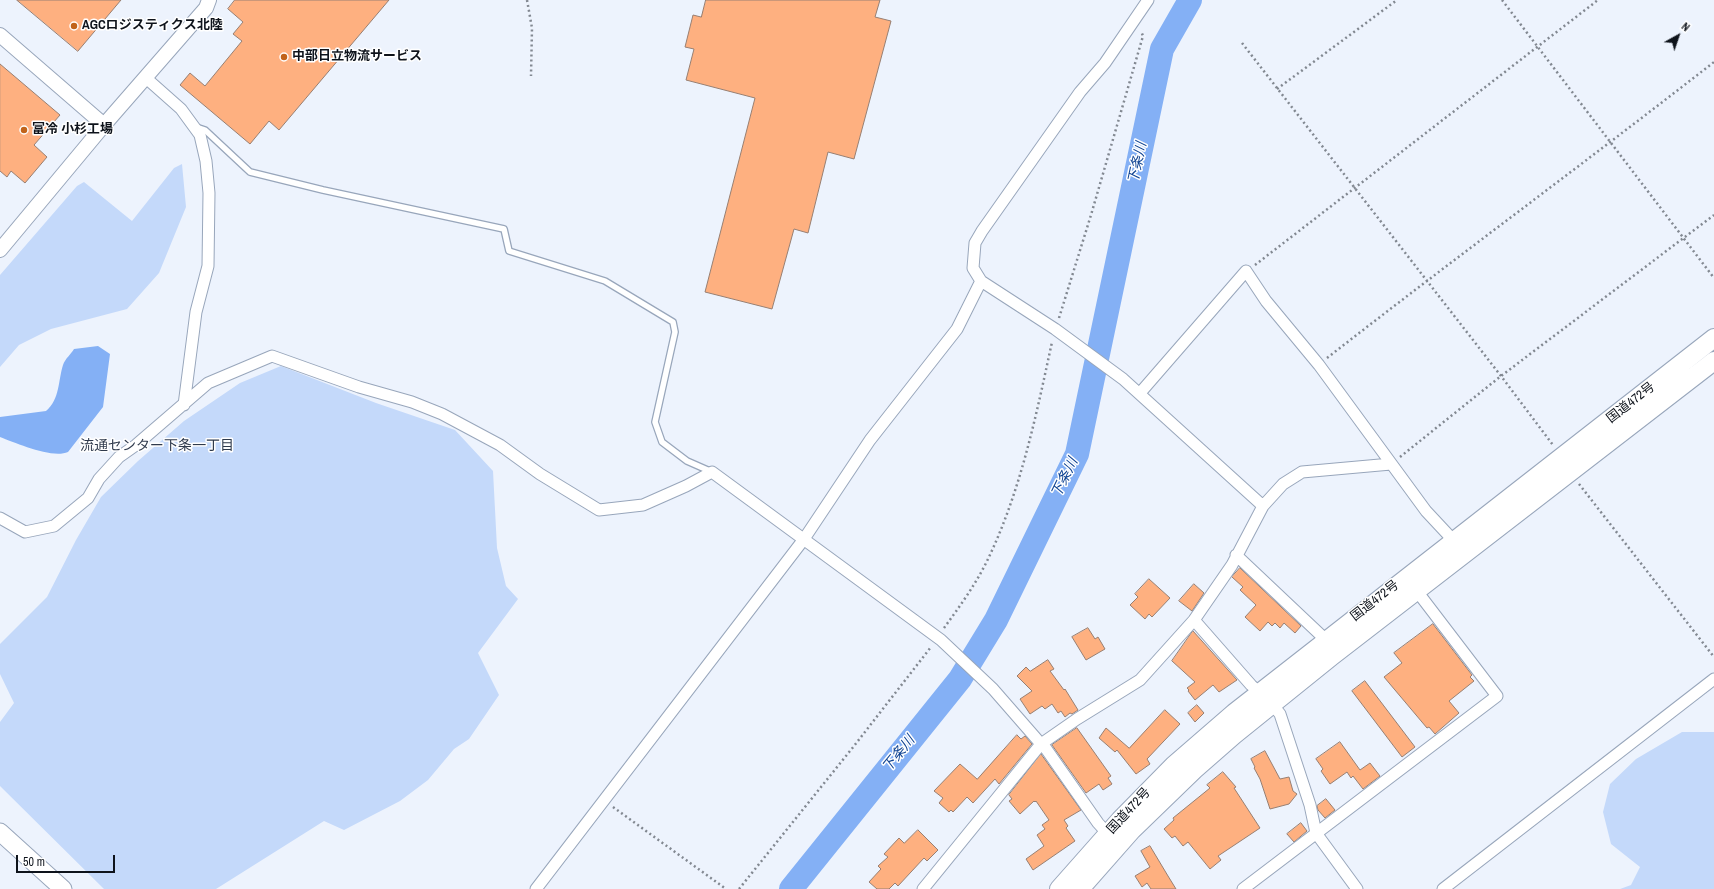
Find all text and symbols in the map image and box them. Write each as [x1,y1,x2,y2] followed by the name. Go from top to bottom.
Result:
[1658,16,1698,56] north arrow
[82,18,223,34] place label: AGCロジスティクス北陸
[1679,19,1693,34] text: N
[69,21,79,31] marker: AGCロジスティクス北陸
[292,49,422,65] place label: 中部日立物流サービス
[279,52,289,62] marker: 中部日立物流サービス
[32,122,113,138] place label: 富冷 小杉工場
[19,125,29,135] marker: 富冷 小杉工場
[1125,141,1151,185] water label: 下条川
[1604,379,1658,427] street label: 国道472号
[80,438,234,454] district label: 流通センター下条一丁目
[1048,455,1082,501] water label: 下条川
[1348,577,1402,625] street label: 国道472号
[879,732,919,776] water label: 下条川
[1104,785,1154,837] street label: 国道472号
[18,847,117,873] scale bar
[23,854,45,870] text: 50 m

